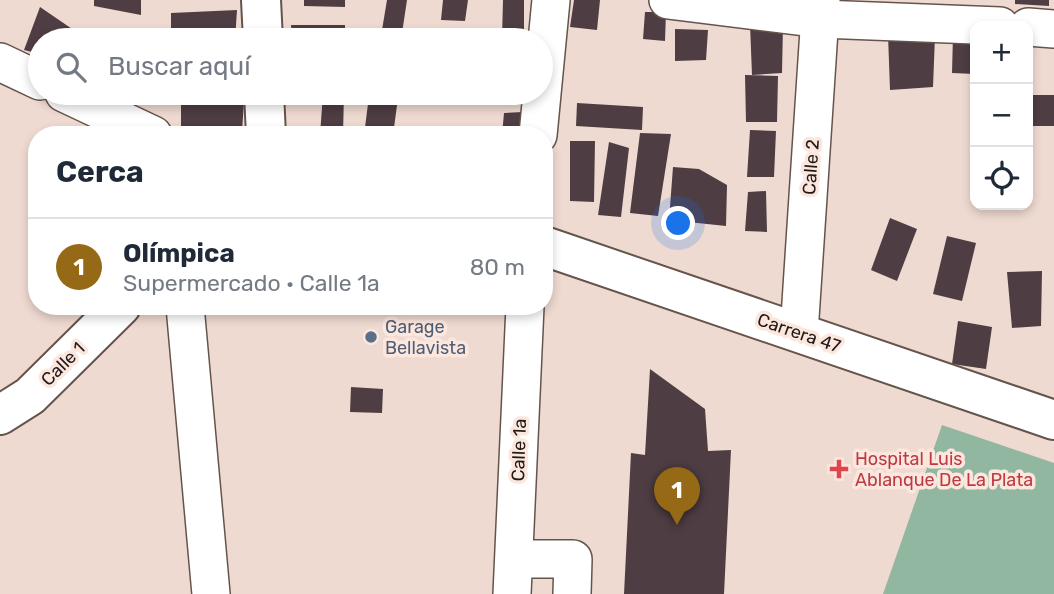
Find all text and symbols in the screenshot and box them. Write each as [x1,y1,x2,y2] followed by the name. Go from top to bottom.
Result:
[970,21,1033,210] map controls
[970,21,1033,84] button: +
[28,28,553,105] search box
[52,48,90,86] icon: search
[108,51,250,82] text: Buscar aquí
[970,84,1033,147] button: −
[798,138,824,196] street label: Calle 2
[970,147,1033,210] button: locate
[56,154,144,190] text: Cerca
[661,206,695,240] your location
[123,238,235,269] text: Olímpica
[73,253,85,281] text: 1
[470,253,525,281] text: 80 m
[123,269,380,297] text: Supermercado · Calle 1a
[754,308,844,358] street label: Carrera 47
[385,316,466,359] place label: Garage Bellavista
[363,329,379,345] marker: Garage Bellavista
[37,338,89,390] street label: Calle 1
[507,418,531,482] street label: Calle 1a
[855,448,1033,491] place label: Hospital Luis Ablanque De La Plata
[829,459,849,479] marker: Hospital Luis Ablanque De La Plata
[654,467,700,525] pin: 1

